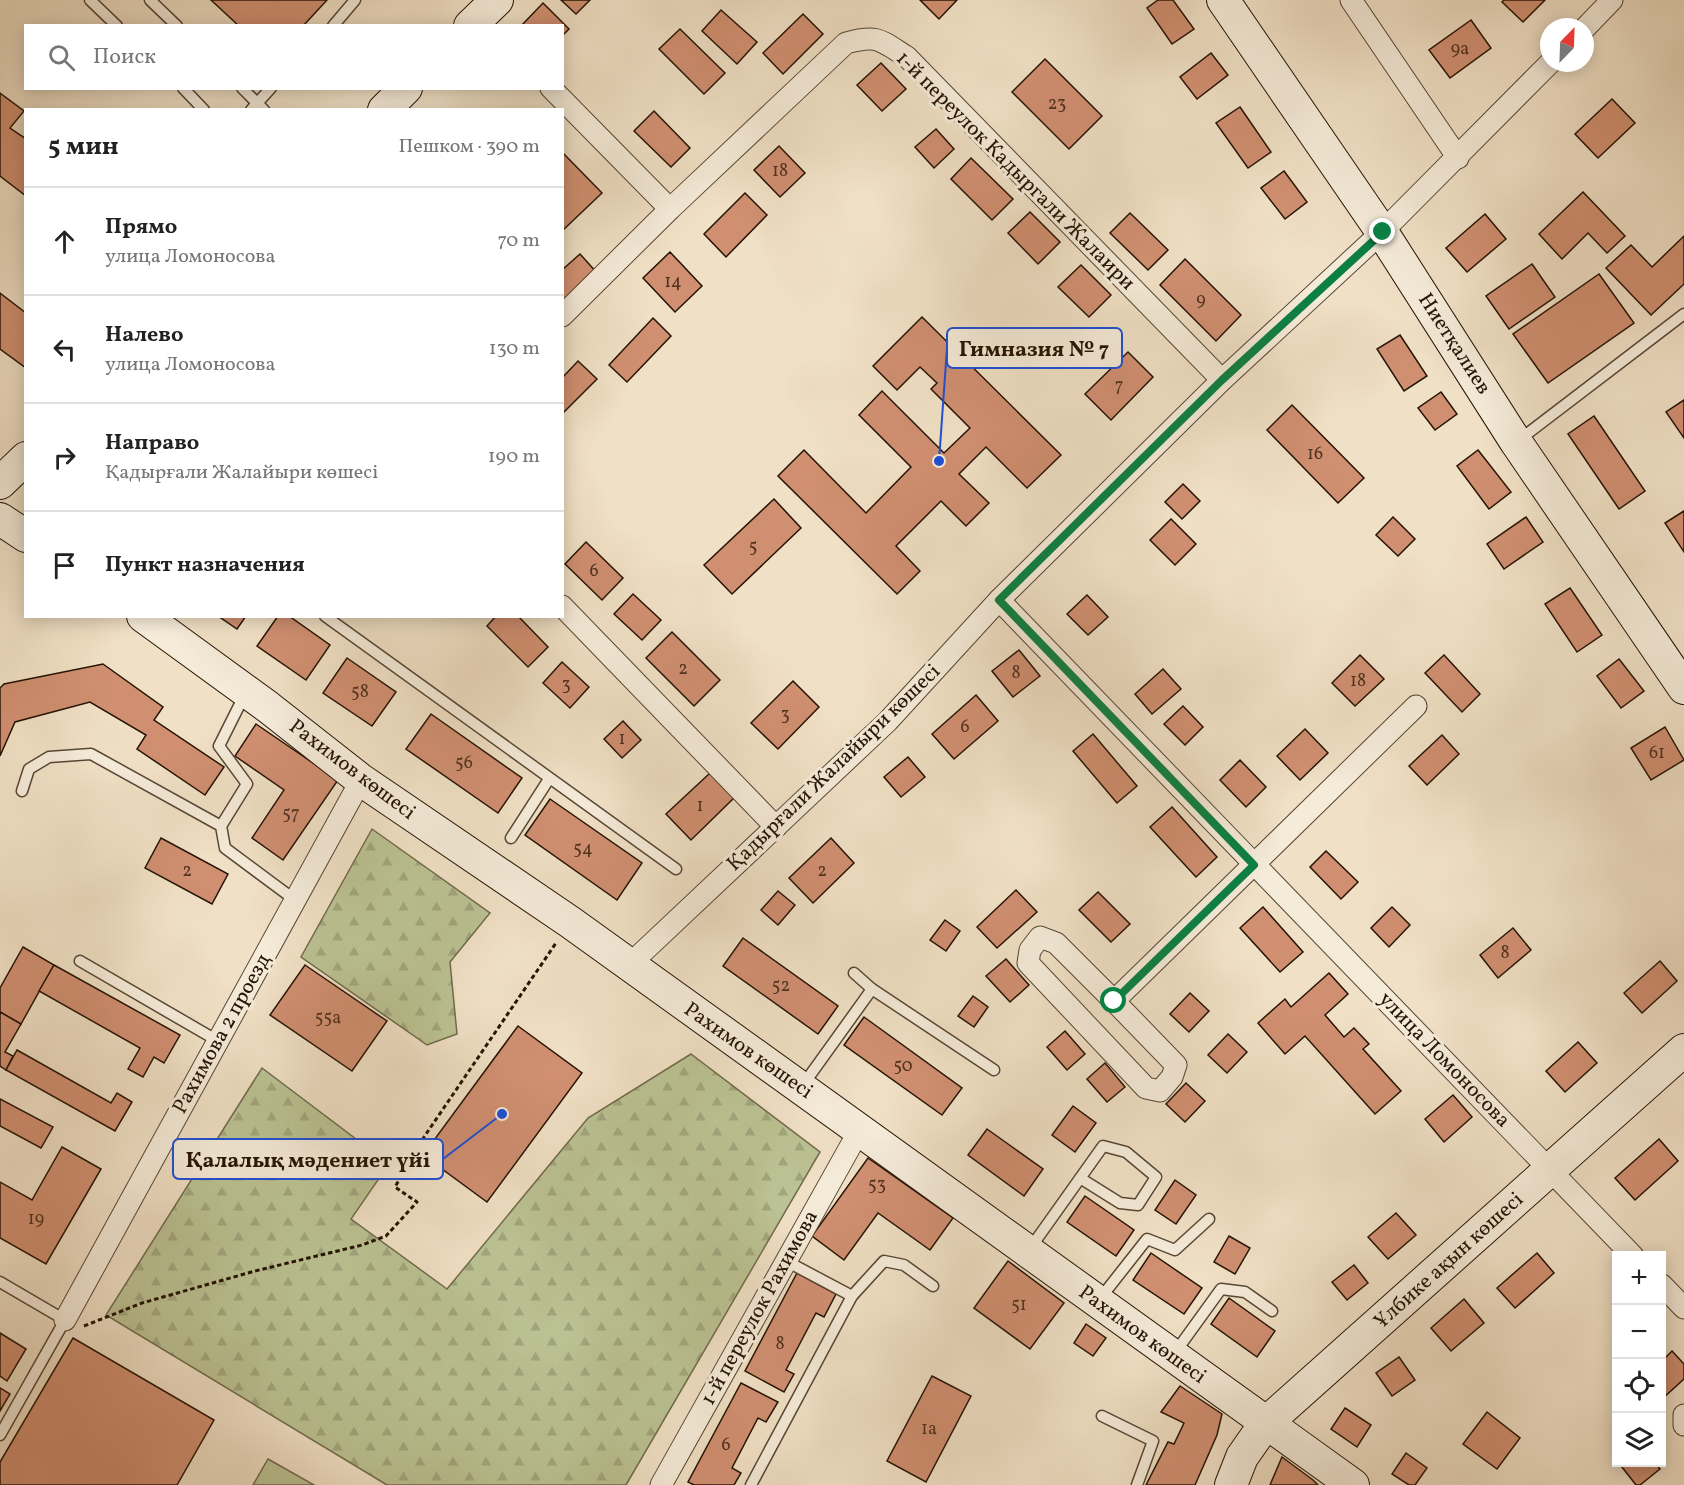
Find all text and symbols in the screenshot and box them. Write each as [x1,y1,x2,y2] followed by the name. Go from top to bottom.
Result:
[1540,18,1594,72] north arrow
[24,24,564,90] search box
[1451,37,1469,62] house number: 9а
[45,41,78,74] icon: search
[93,42,156,73] text: Поиск
[889,45,1141,297] street label: 1-й переулок Кадыргали Жалаири
[1048,92,1066,117] house number: 23
[48,129,119,165] text: 5 мин
[398,133,540,161] text: Пешком · 390 m
[772,159,788,184] house number: 18
[105,212,177,243] text: Прямо
[1369,218,1395,244] route end
[48,225,81,258] icon: ahead
[497,227,540,255] text: 70 m
[105,243,275,271] text: улица Ломоносова
[664,270,682,295] house number: 14
[1196,288,1206,313] house number: 9
[1410,288,1498,400] street label: Ниетқалиев
[105,320,184,351] text: Налево
[947,328,1122,368] callout: Гимназия № 7
[48,333,81,366] icon: left
[489,335,540,363] text: 130 m
[959,335,1109,366] text: Гимназия № 7
[105,351,275,379] text: улица Ломоносова
[1115,374,1123,399] house number: 7
[105,428,199,459] text: Направо
[48,441,81,474] icon: right
[1307,442,1323,467] house number: 16
[488,443,540,471] text: 190 m
[105,459,378,487] text: Қадырғали Жалайыри көшесі
[749,535,757,560] house number: 5
[48,549,81,582] icon: arrive
[105,550,305,581] text: Пункт назначения
[589,559,599,584] house number: 6
[678,657,688,682] house number: 2
[721,658,947,878] street label: Қадырғали Жалайыри көшесі
[1011,661,1021,686] house number: 8
[1350,669,1366,694] house number: 18
[561,673,571,698] house number: 3
[351,680,369,705] house number: 58
[780,703,790,728] house number: 3
[283,713,421,827] street label: Рахимов көшесі
[960,715,970,740] house number: 6
[619,727,625,752] house number: 1
[1649,741,1665,766] house number: 61
[455,751,473,776] house number: 56
[697,794,703,819] house number: 1
[282,802,300,827] house number: 57
[573,837,593,862] house number: 54
[182,859,192,884] house number: 2
[817,859,827,884] house number: 2
[1500,941,1510,966] house number: 8
[166,949,278,1119] street label: Рахимова 2 проезд
[772,974,790,999] house number: 52
[1371,986,1517,1134] street label: улица Ломоносова
[1100,987,1126,1013] route start
[678,996,818,1106] street label: Рахимов көшесі
[315,1006,341,1031] house number: 55а
[893,1054,913,1079] house number: 50
[173,1139,443,1179] callout: Қалалық мәдениет үйі
[185,1146,431,1177] text: Қалалық мәдениет үйі
[868,1173,886,1198] house number: 53
[1368,1186,1530,1336] street label: Ұлбике ақын көшесі
[694,1205,826,1411] street label: 1-й переулок Рахимова
[28,1207,44,1232] house number: 19
[1612,1251,1666,1467] map controls
[1612,1251,1666,1305] button: +
[1072,1279,1212,1391] street label: Рахимов көшесі
[1011,1293,1027,1318] house number: 51
[1612,1305,1666,1359] button: −
[775,1332,785,1357] house number: 8
[1612,1359,1666,1413] button: locate
[1612,1413,1666,1467] button: layers
[921,1417,937,1442] house number: 1а
[721,1433,731,1458] house number: 6

